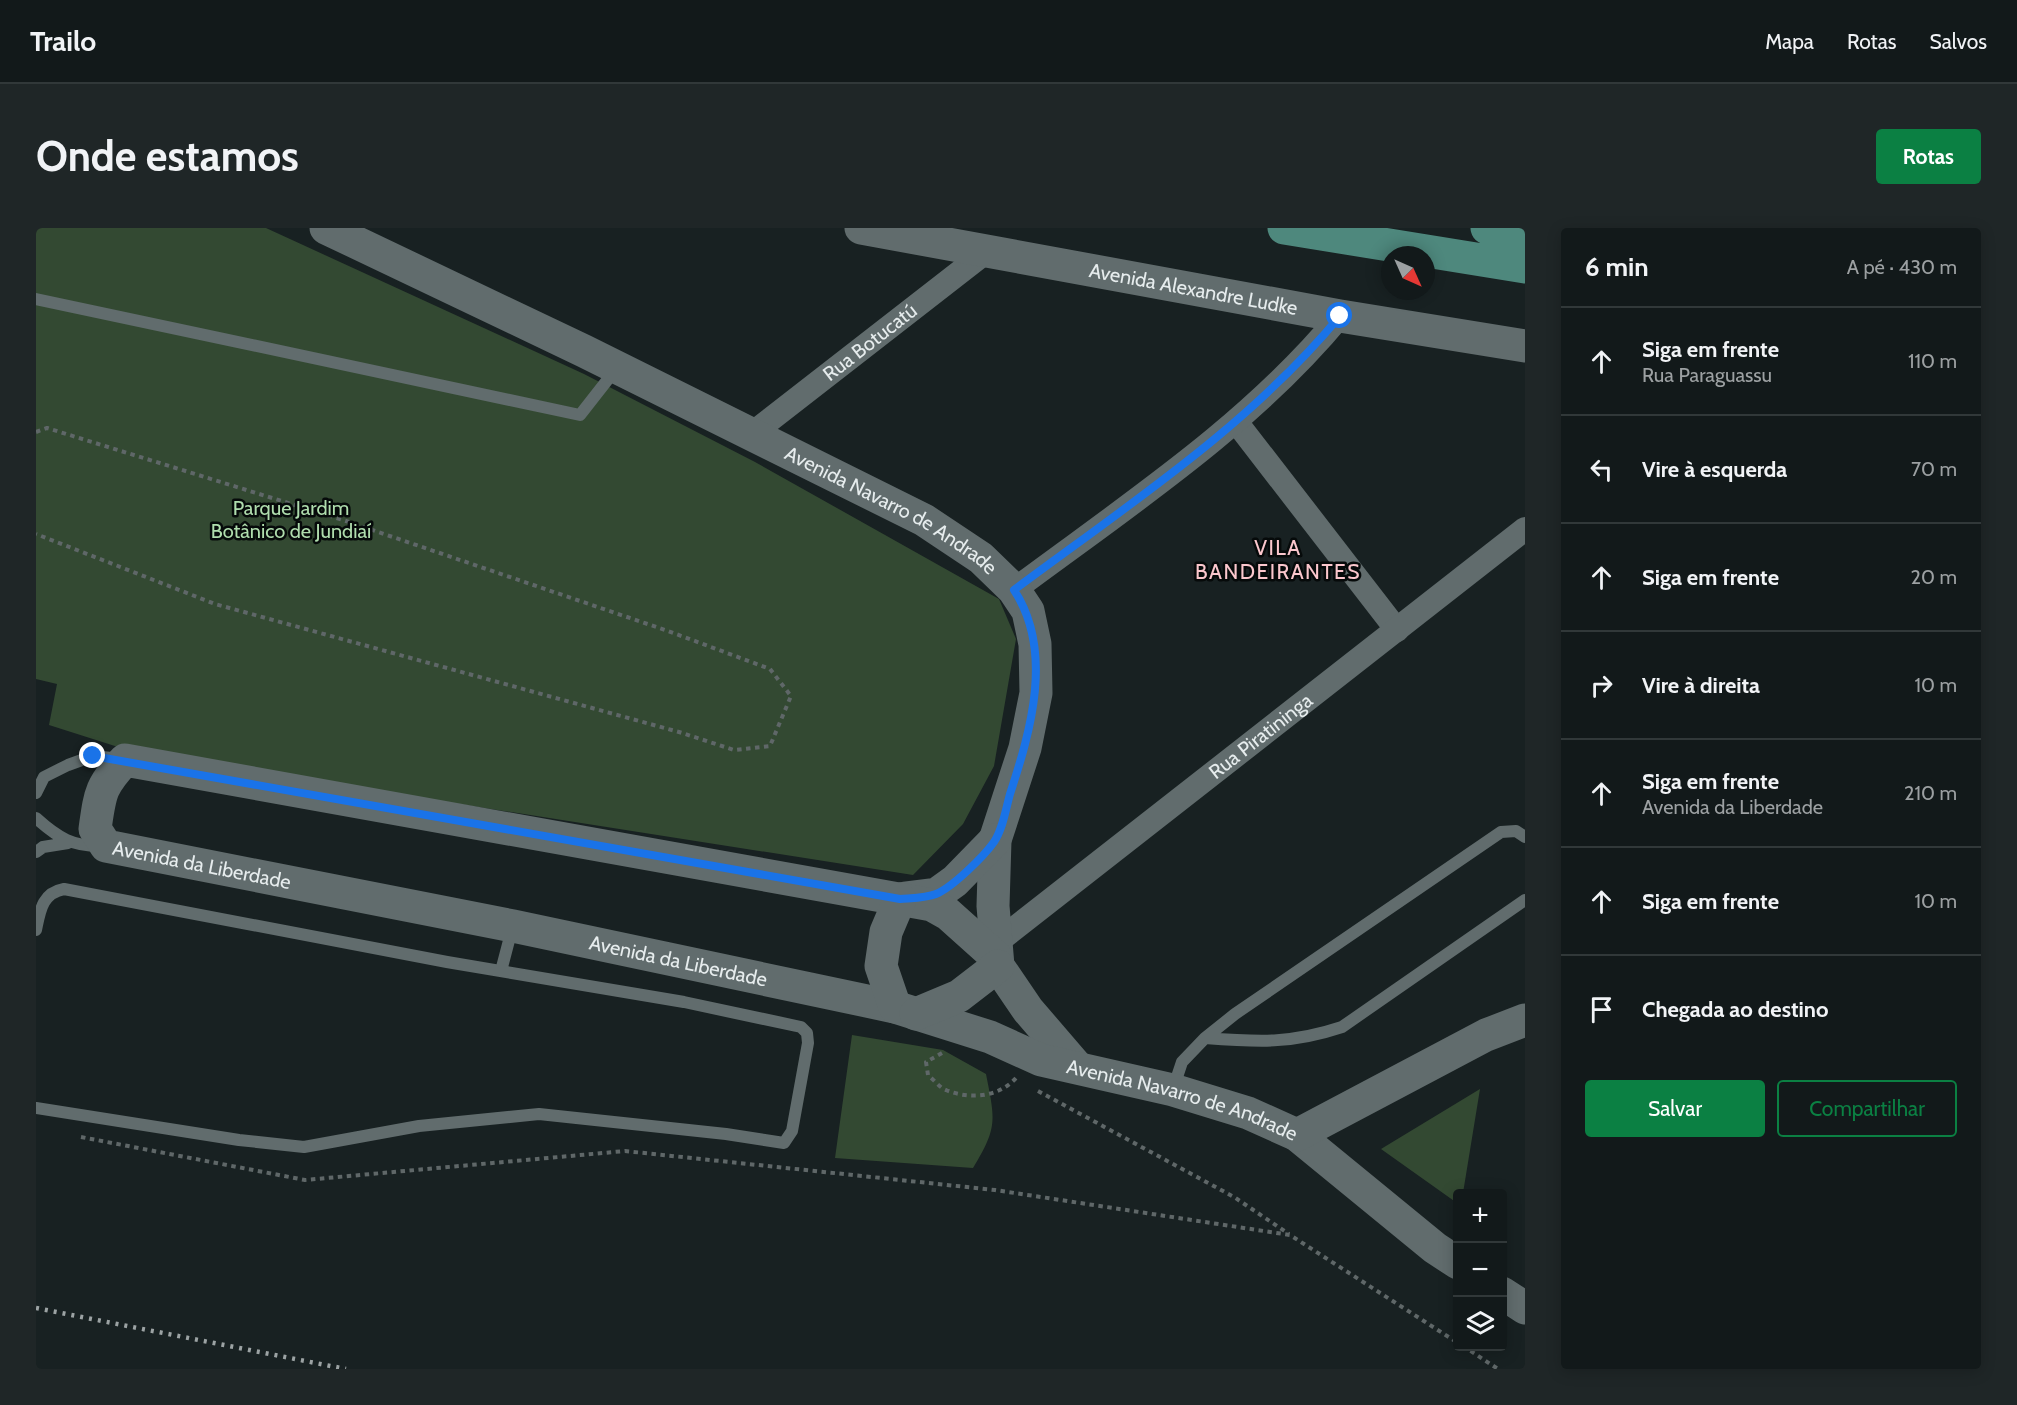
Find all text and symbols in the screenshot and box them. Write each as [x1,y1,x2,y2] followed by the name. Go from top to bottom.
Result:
[30,24,96,58] text: Trailo
[1765,29,1814,54] text: Mapa
[1847,29,1896,54] text: Rotas
[1929,29,1987,54] text: Salvos
[1876,129,1981,184] button: Rotas
[36,130,299,182] text: Onde estamos
[1381,246,1435,300] north arrow
[1585,251,1649,283] text: 6 min
[1847,255,1957,279] text: A pé · 430 m
[1087,258,1300,320] street label: Avenida Alexandre Ludke
[818,298,921,386] street label: Rua Botucatú
[1326,302,1352,328] route start
[1642,336,1779,363] text: Siga em frente
[1585,345,1618,378] icon: ahead
[1908,349,1957,373] text: 110 m
[1642,363,1772,387] text: Rua Paraguassu
[781,441,1002,579] street label: Avenida Navarro de Andrade
[1585,453,1618,486] icon: left
[1642,456,1787,483] text: Vire à esquerda
[1911,457,1957,481] text: 70 m
[211,496,371,543] park label: Parque Jardim Botânico de Jundiaí
[1195,535,1361,584] district label: VILA BANDEIRANTES
[1585,561,1618,594] icon: ahead
[1642,564,1779,591] text: Siga em frente
[1911,565,1957,589] text: 20 m
[1585,669,1618,702] icon: right
[1642,672,1760,699] text: Vire à direita
[1914,673,1957,697] text: 10 m
[1204,688,1317,784] street label: Rua Piratininga
[79,742,105,768] route end
[1642,768,1779,795] text: Siga em frente
[1585,777,1618,810] icon: ahead
[1904,781,1957,805] text: 210 m
[1642,795,1823,819] text: Avenida da Liberdade
[111,836,293,894] street label: Avenida da Liberdade
[1585,885,1618,918] icon: ahead
[1642,888,1779,915] text: Siga em frente
[1914,889,1957,913] text: 10 m
[587,931,769,992] street label: Avenida da Liberdade
[1585,993,1618,1026] icon: arrive
[1642,996,1828,1023] text: Chegada ao destino
[1064,1054,1301,1146] street label: Avenida Navarro de Andrade
[1585,1080,1765,1137] button: Salvar
[1777,1080,1957,1137] button: Compartilhar
[1453,1189,1507,1351] map controls
[1453,1189,1507,1243] button: +
[1453,1243,1507,1297] button: −
[1453,1297,1507,1351] button: layers

